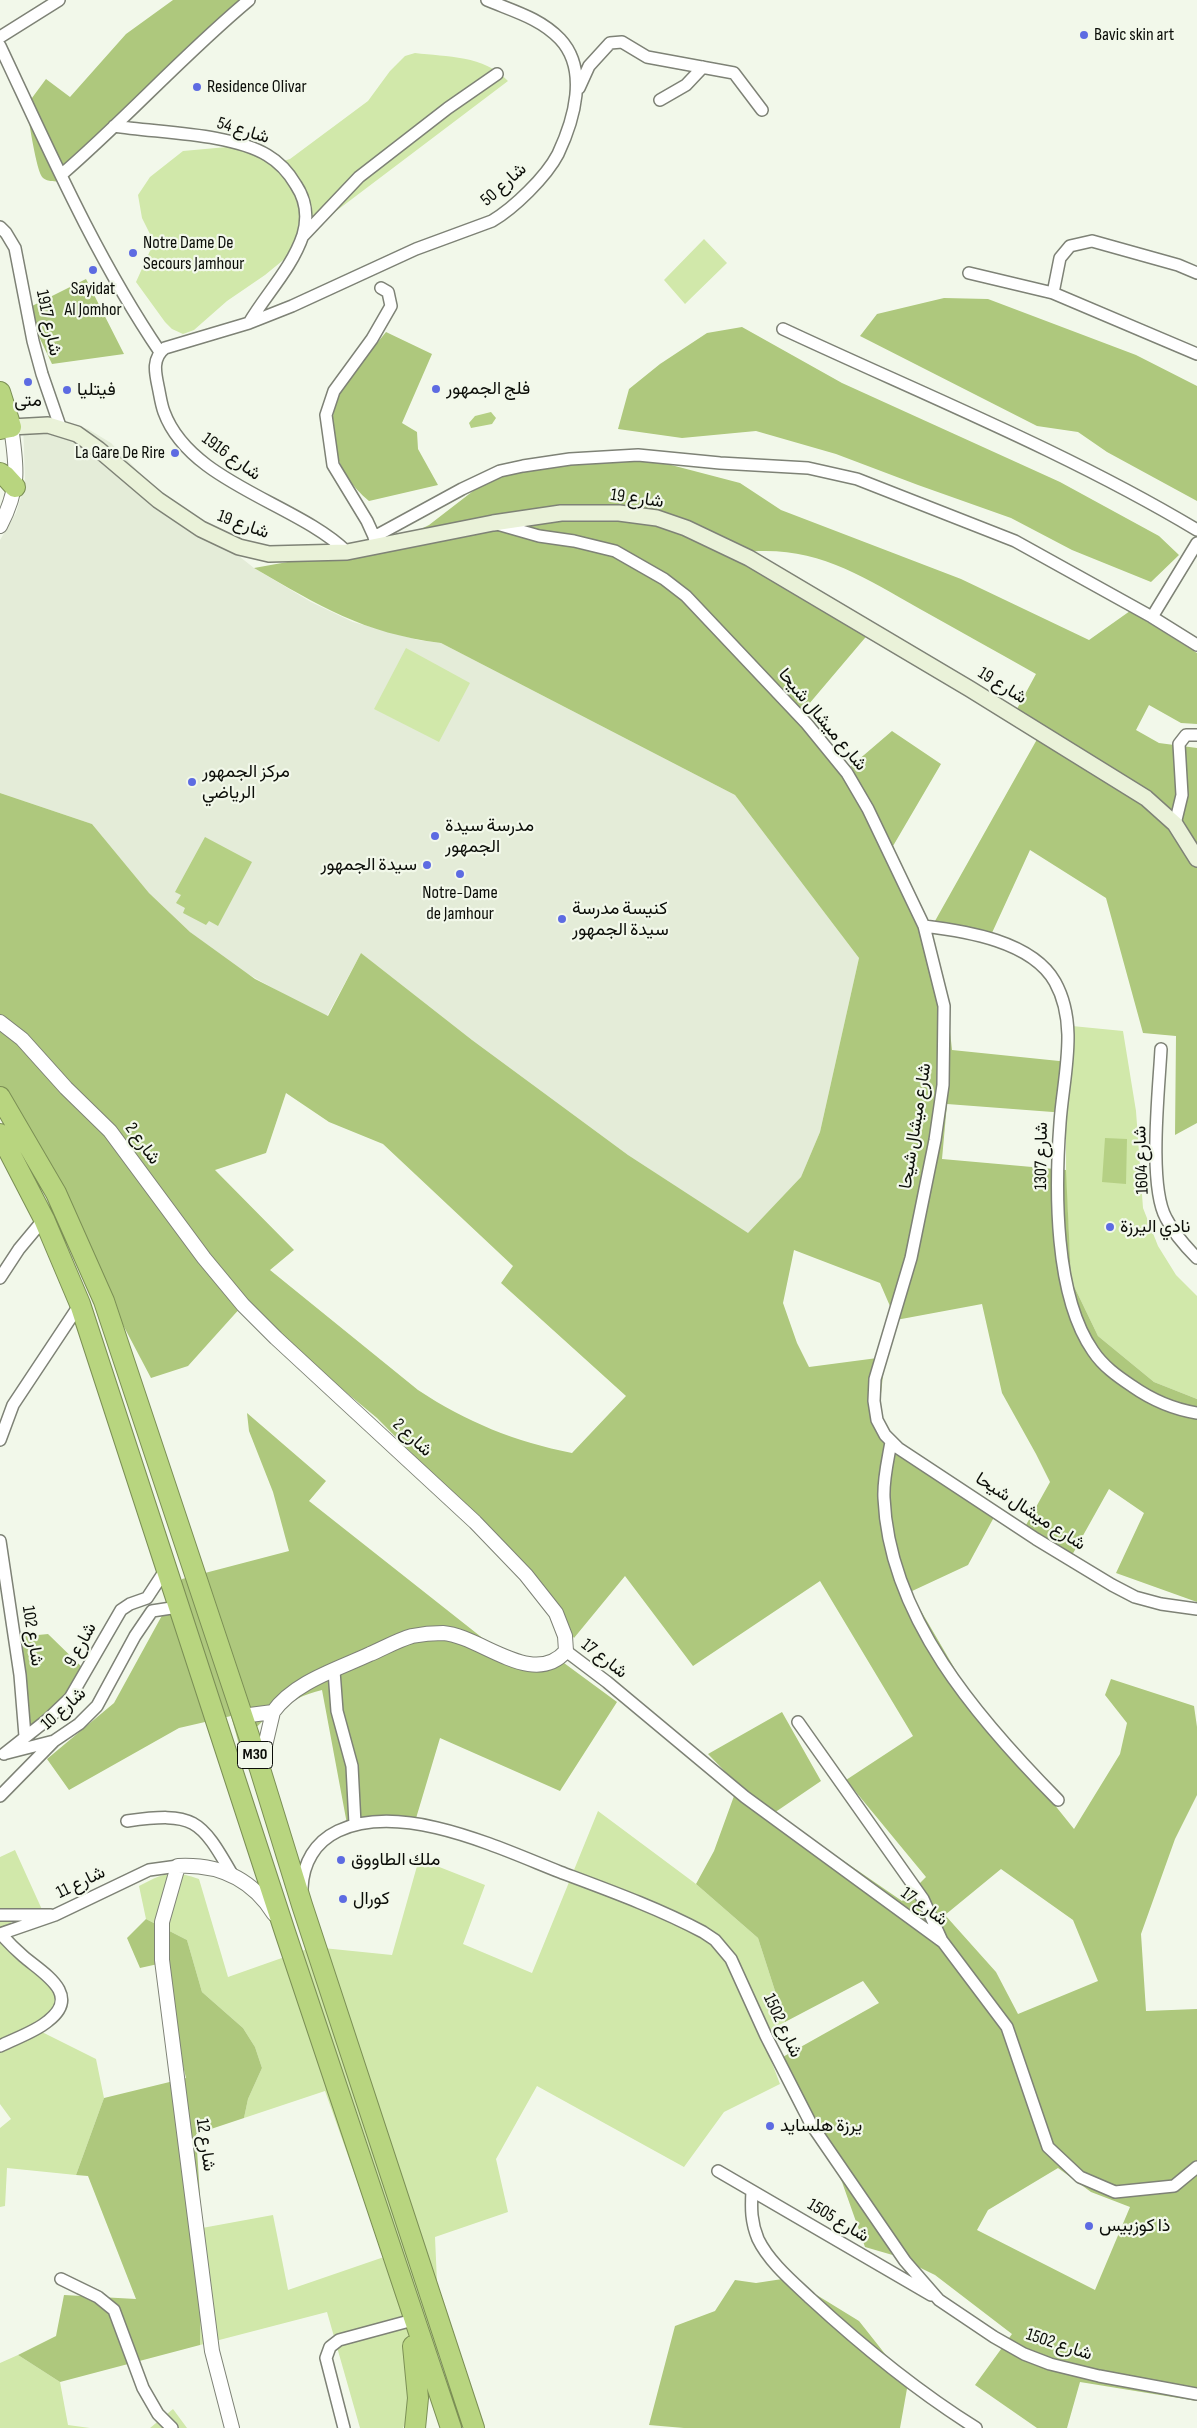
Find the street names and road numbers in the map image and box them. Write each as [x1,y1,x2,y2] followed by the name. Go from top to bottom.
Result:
[214,113,272,149] street label: شارع 54
[477,159,531,211] street label: شارع 50
[30,288,66,358] street label: شارع 1917
[197,428,265,486] street label: شارع 1916
[609,485,665,513] street label: شارع 19
[214,506,272,544] street label: شارع 19
[974,663,1030,709] street label: شارع 19
[773,664,871,776] street label: شارع ميشال شيحا
[895,1062,937,1190] street label: شارع ميشال شيحا
[120,1119,164,1169] street label: شارع 2
[1031,1122,1053,1190] street label: شارع 1307
[1130,1125,1154,1195] street label: شارع 1604
[388,1414,436,1462] street label: شارع 2
[971,1468,1089,1556] street label: شارع ميشال شيحا
[17,1604,47,1668] street label: شارع 102
[60,1619,102,1671] street label: شارع 9
[577,1634,631,1684] street label: شارع 17
[37,1683,91,1735] street label: شارع 10
[238,1742,272,1768] road number: M30
[53,1862,109,1904] street label: شارع 11
[896,1883,952,1931] street label: شارع 17
[758,1991,806,2061] street label: شارع 1502
[191,2117,219,2173] street label: شارع 12
[803,2194,873,2248] street label: شارع 1505
[1023,2324,1095,2366] street label: شارع 1502

